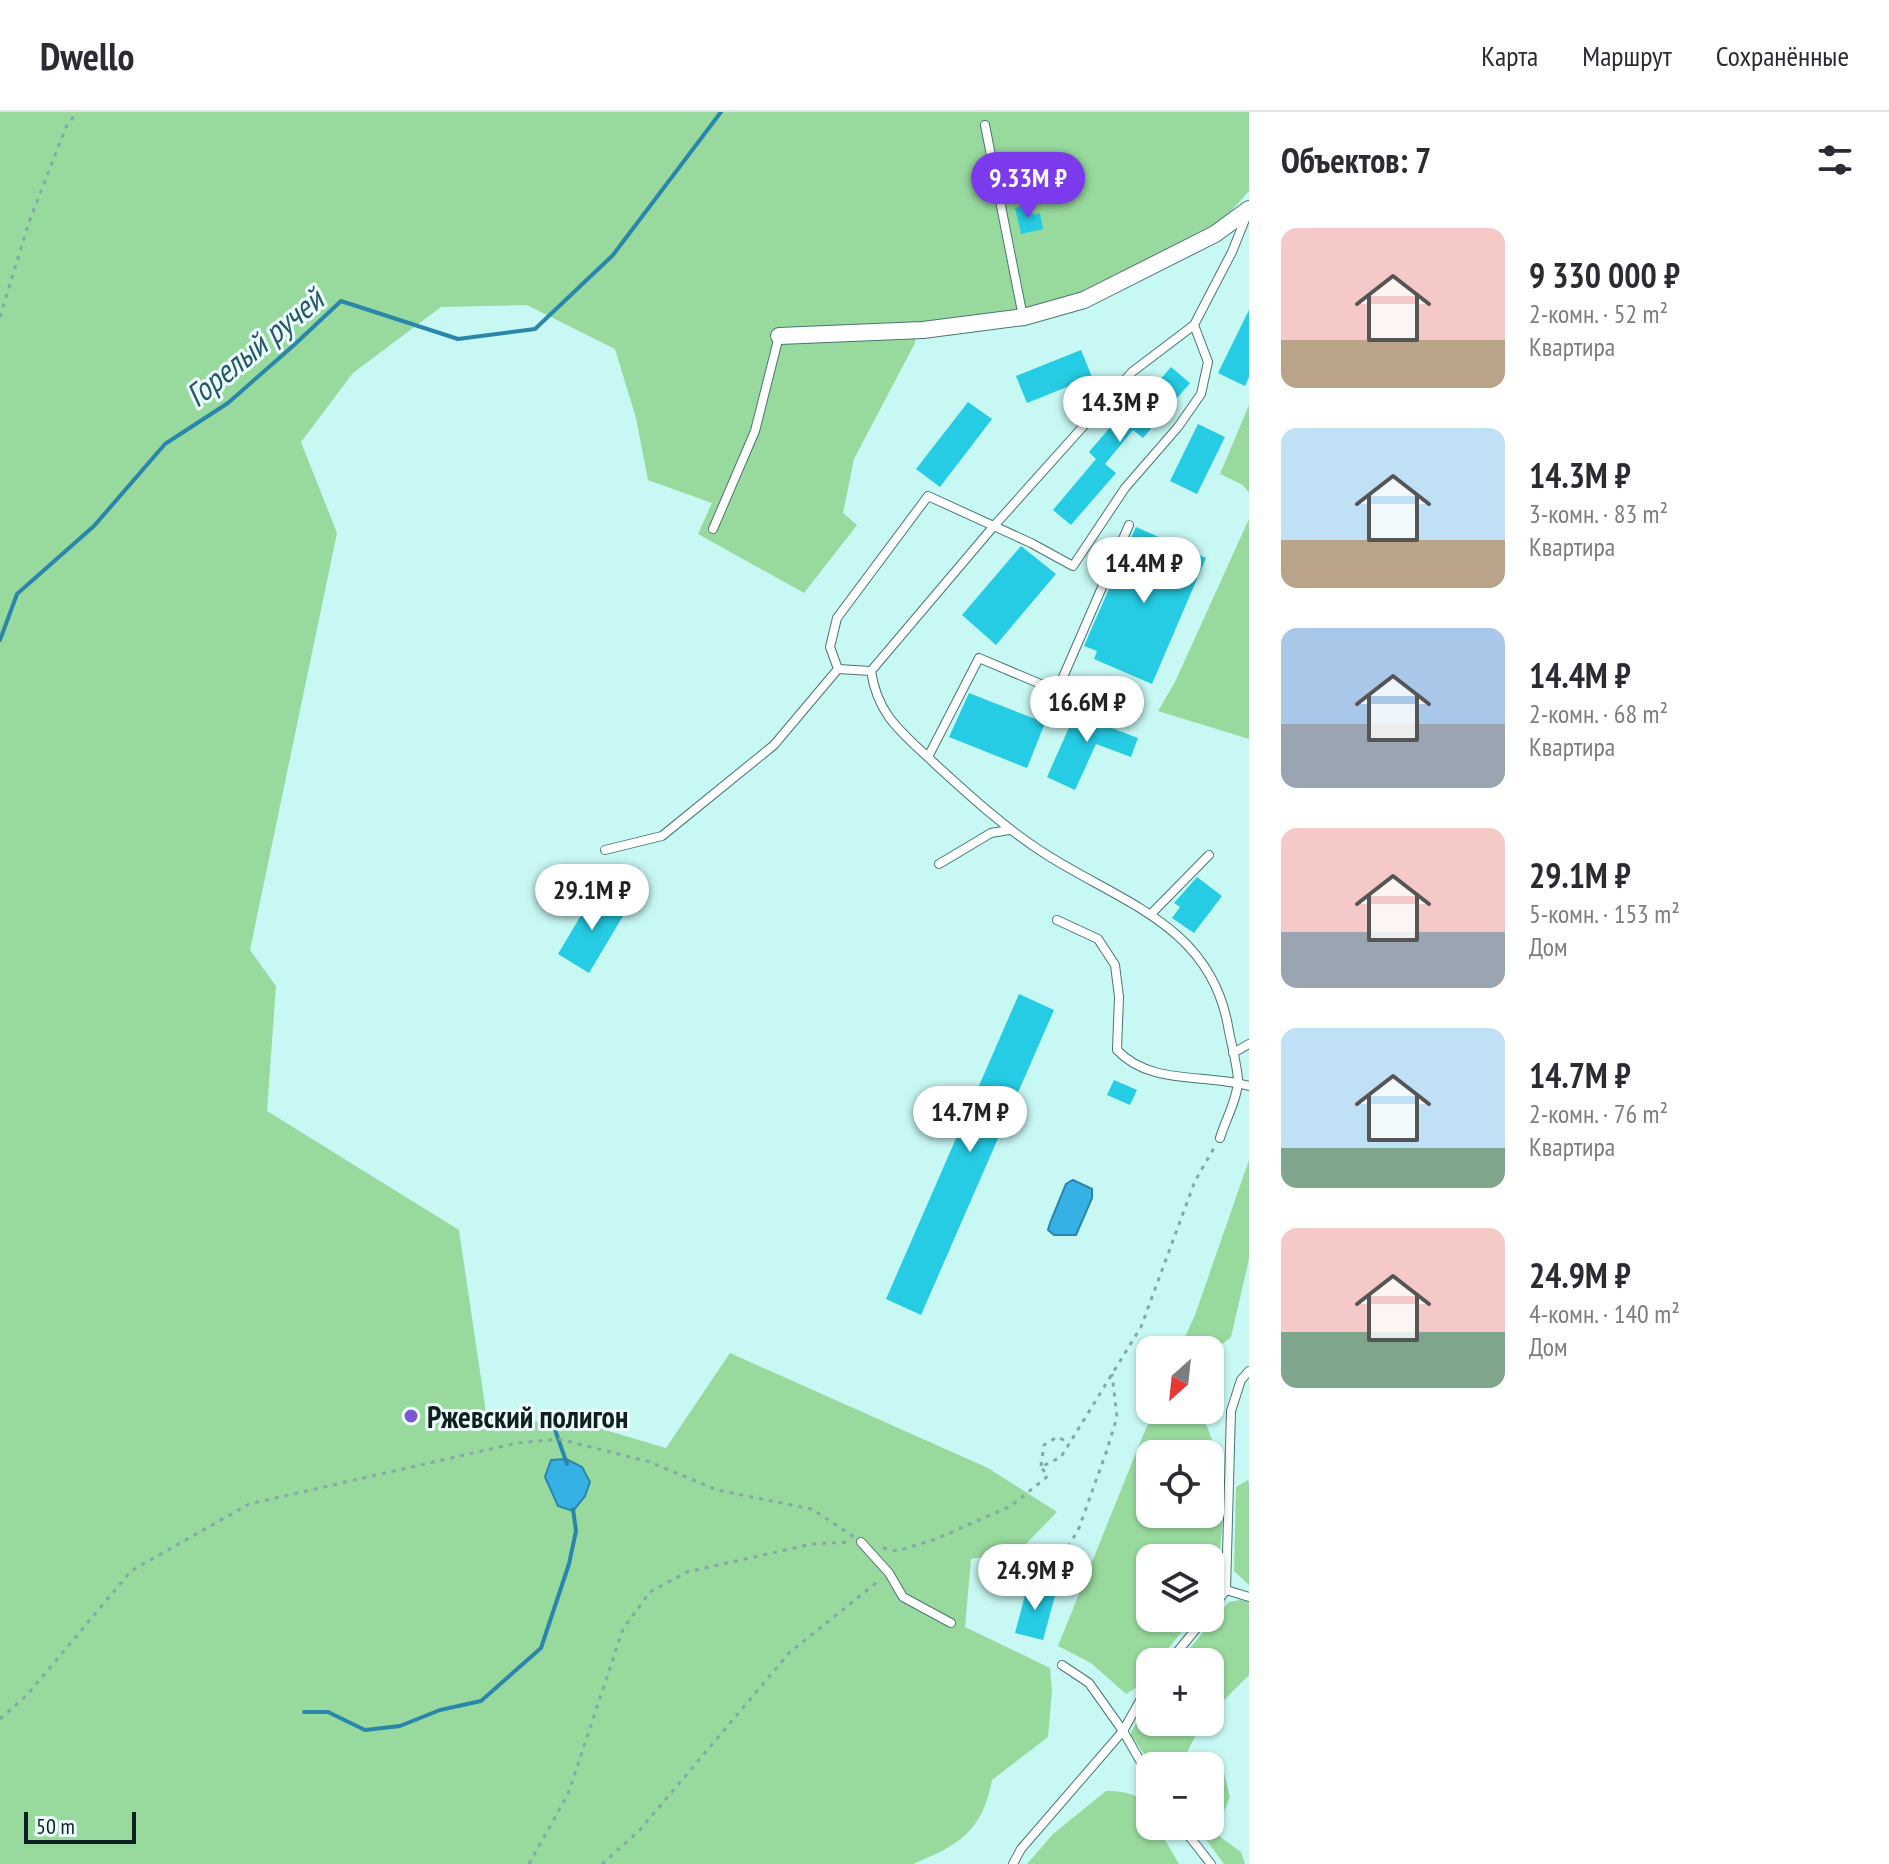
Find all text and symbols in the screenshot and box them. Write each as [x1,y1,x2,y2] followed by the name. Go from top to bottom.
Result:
[40,31,134,80] text: Dwello
[1481,37,1538,74] text: Карта
[1582,37,1672,74] text: Маршрут
[1716,37,1849,74] text: Сохранённые
[1281,138,1431,182] text: Объектов: 7
[1813,138,1857,182] icon: filters
[954,152,1102,220] pin: 9.33M ₽
[989,161,1067,194] text: 9.33M ₽
[1529,253,1680,297] text: 9 330 000 ₽
[1345,260,1441,356] icon: home
[176,277,334,415] water label: Горелый ручей
[1529,297,1668,330] text: 2-комн. · 52 m²
[1529,330,1615,363] text: Квартира
[1046,376,1194,444] pin: 14.3M ₽
[1081,385,1159,418] text: 14.3M ₽
[1529,453,1631,497] text: 14.3M ₽
[1345,460,1441,556] icon: home
[1529,497,1668,530] text: 3-комн. · 83 m²
[1529,530,1615,563] text: Квартира
[1070,537,1218,605] pin: 14.4M ₽
[1105,546,1183,579] text: 14.4M ₽
[1529,653,1631,697] text: 14.4M ₽
[1345,660,1441,756] icon: home
[1013,676,1161,744] pin: 16.6M ₽
[1048,685,1126,718] text: 16.6M ₽
[1529,697,1668,730] text: 2-комн. · 68 m²
[1529,730,1615,763] text: Квартира
[1529,853,1631,897] text: 29.1M ₽
[1345,860,1441,956] icon: home
[518,864,666,932] pin: 29.1M ₽
[553,873,631,906] text: 29.1M ₽
[1529,897,1680,930] text: 5-комн. · 153 m²
[1529,930,1567,963] text: Дом
[1529,1053,1631,1097] text: 14.7M ₽
[1345,1060,1441,1156] icon: home
[896,1086,1044,1154] pin: 14.7M ₽
[931,1095,1009,1128] text: 14.7M ₽
[1529,1097,1668,1130] text: 2-комн. · 76 m²
[1529,1130,1615,1163] text: Квартира
[1529,1253,1631,1297] text: 24.9M ₽
[1345,1260,1441,1356] icon: home
[1529,1297,1680,1330] text: 4-комн. · 140 m²
[1529,1330,1567,1363] text: Дом
[1136,1336,1224,1424] north arrow
[1136,1336,1224,1840] map controls
[427,1397,628,1436] place label: Ржевский полигон
[402,1407,420,1425] marker: Ржевский полигон
[1136,1440,1224,1528] button: locate
[961,1544,1109,1612] pin: 24.9M ₽
[1136,1544,1224,1632] button: layers
[996,1553,1074,1586] text: 24.9M ₽
[1136,1648,1224,1736] button: +
[1136,1752,1224,1840] button: −
[24,1808,136,1844] scale bar
[36,1812,75,1840] text: 50 m

